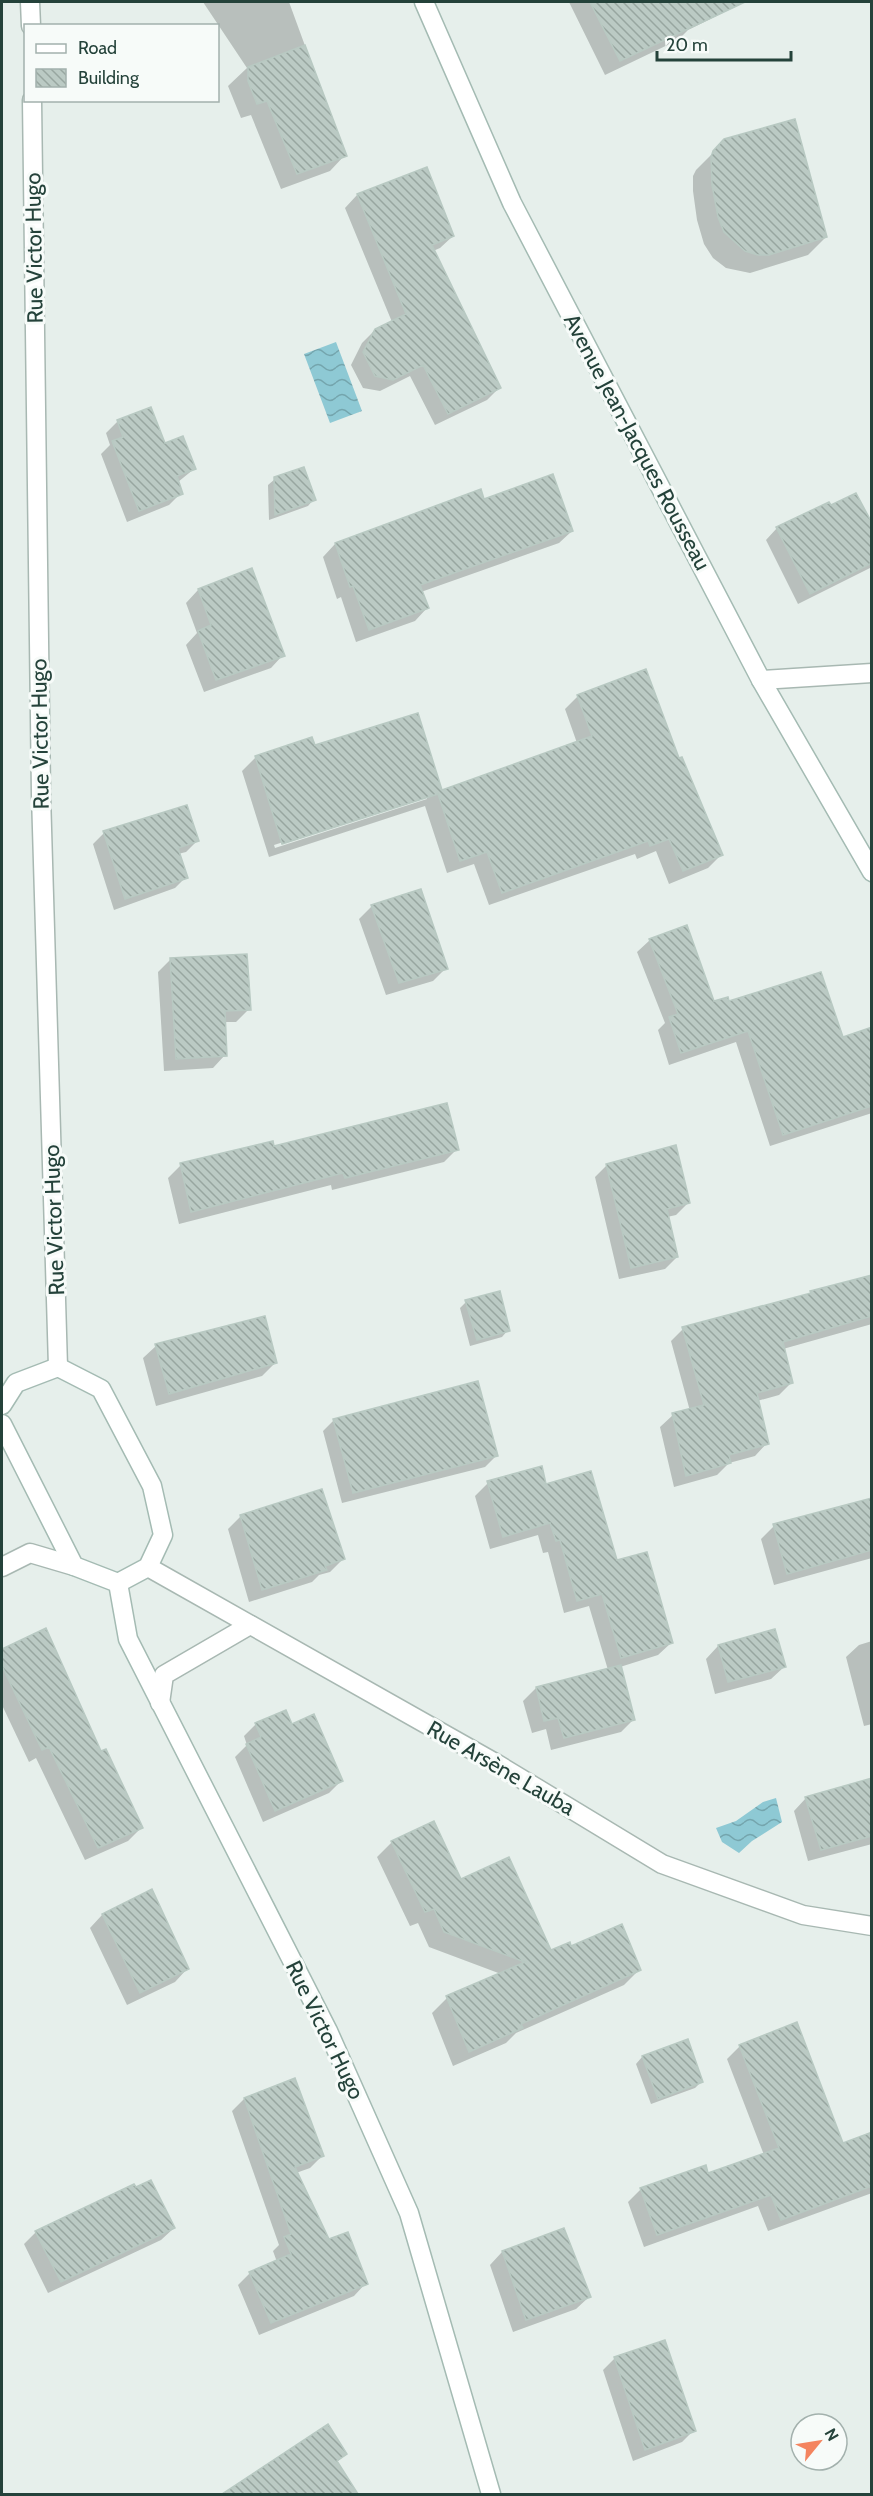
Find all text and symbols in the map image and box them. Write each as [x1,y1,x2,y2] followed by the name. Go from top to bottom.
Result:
[24,24,219,102] legend
[657,24,790,62] scale bar
[666,34,708,56] text: 20 m
[78,37,117,59] text: Road
[78,67,140,89] text: Building
[19,172,49,324] street label: Rue Victor Hugo
[558,309,716,575] street label: Avenue Jean-Jacques Rousseau
[25,658,55,810] street label: Rue Victor Hugo
[38,1144,70,1296] street label: Rue Victor Hugo
[422,1715,580,1821] street label: Rue Arsène Lauba
[280,1956,370,2104] street label: Rue Victor Hugo
[789,2412,849,2472] north arrow
[821,2425,843,2444] text: N

